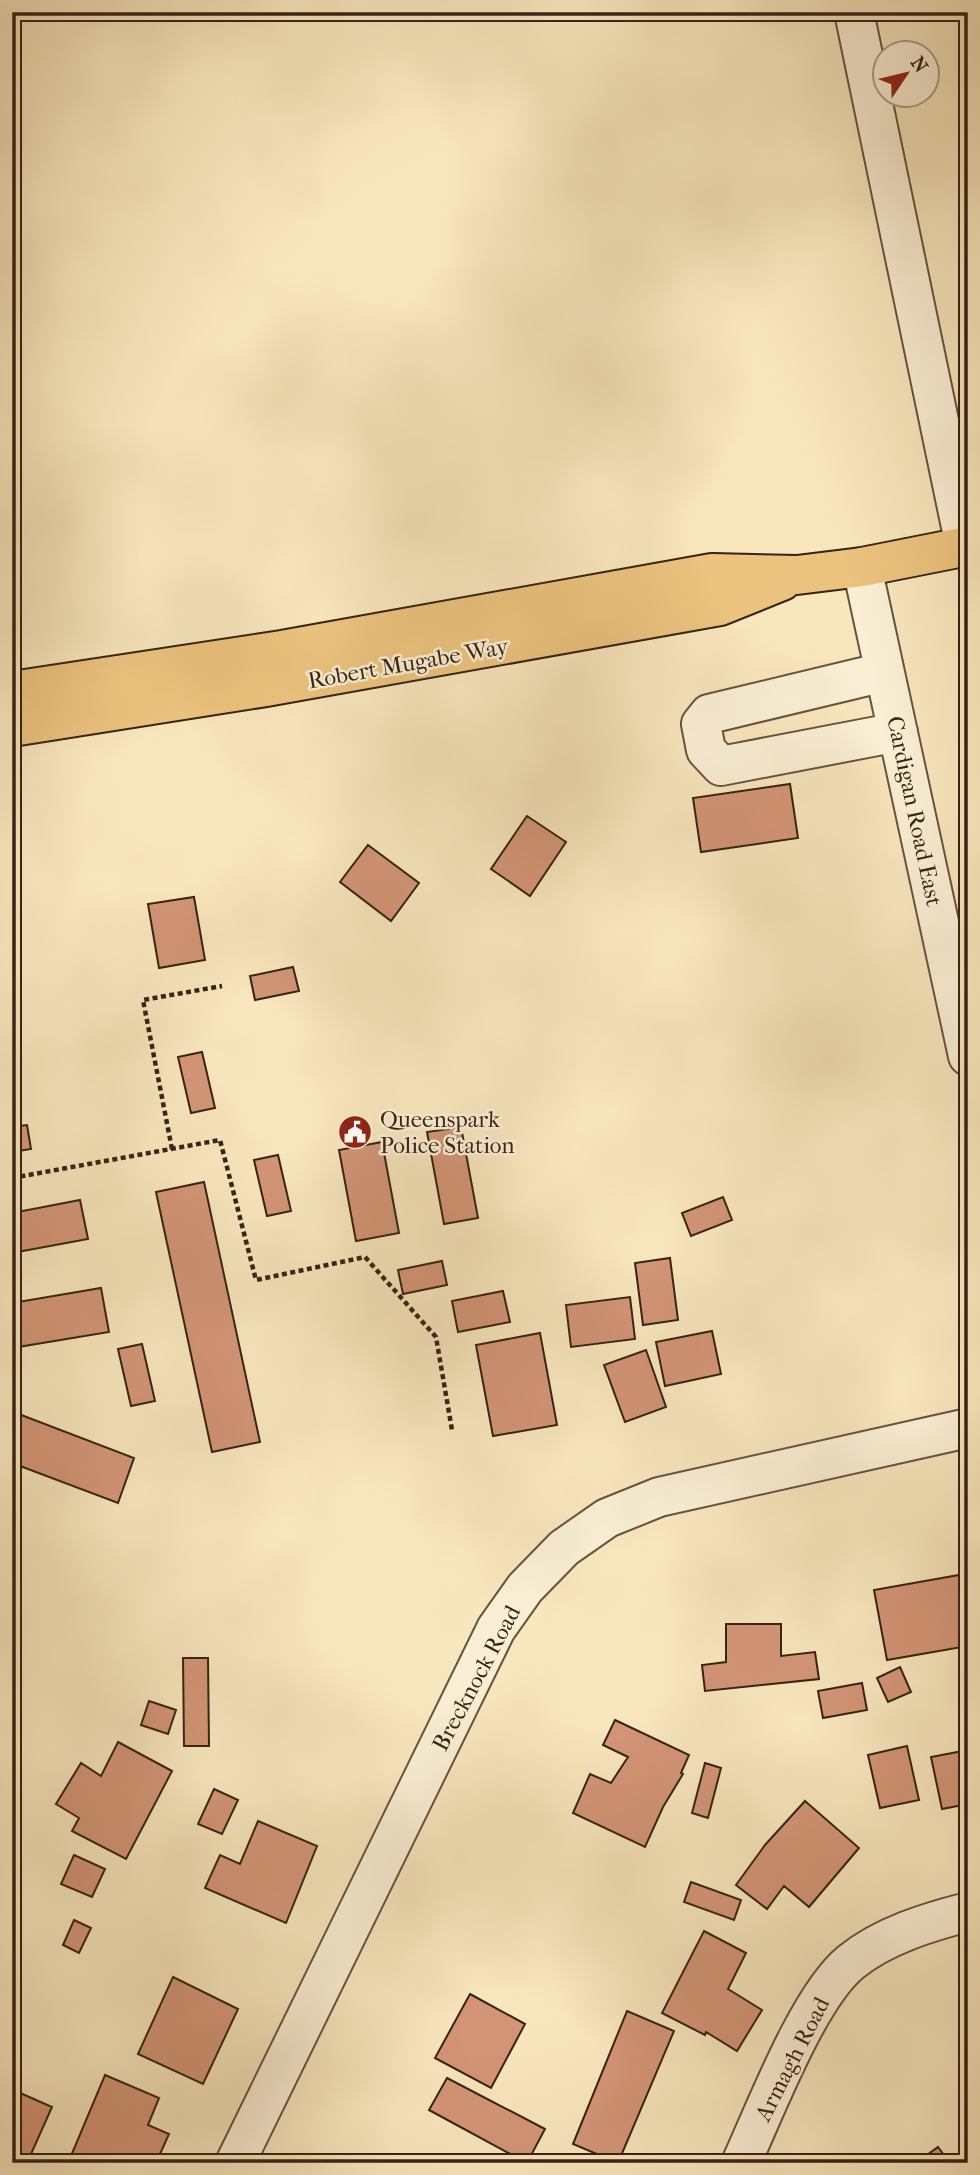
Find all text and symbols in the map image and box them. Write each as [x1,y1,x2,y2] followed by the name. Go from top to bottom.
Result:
[872,38,942,108] north arrow
[906,53,933,78] text: N
[306,632,511,694] street label: Robert Mugabe Way
[881,714,948,909] street label: Cardigan Road East
[380,1106,515,1159] place label: Queenspark Police Station
[336,1113,374,1151] public building icon: Queenspark Police Station
[427,1600,526,1756] street label: Brecknock Road
[749,1992,836,2127] street label: Armagh Road

